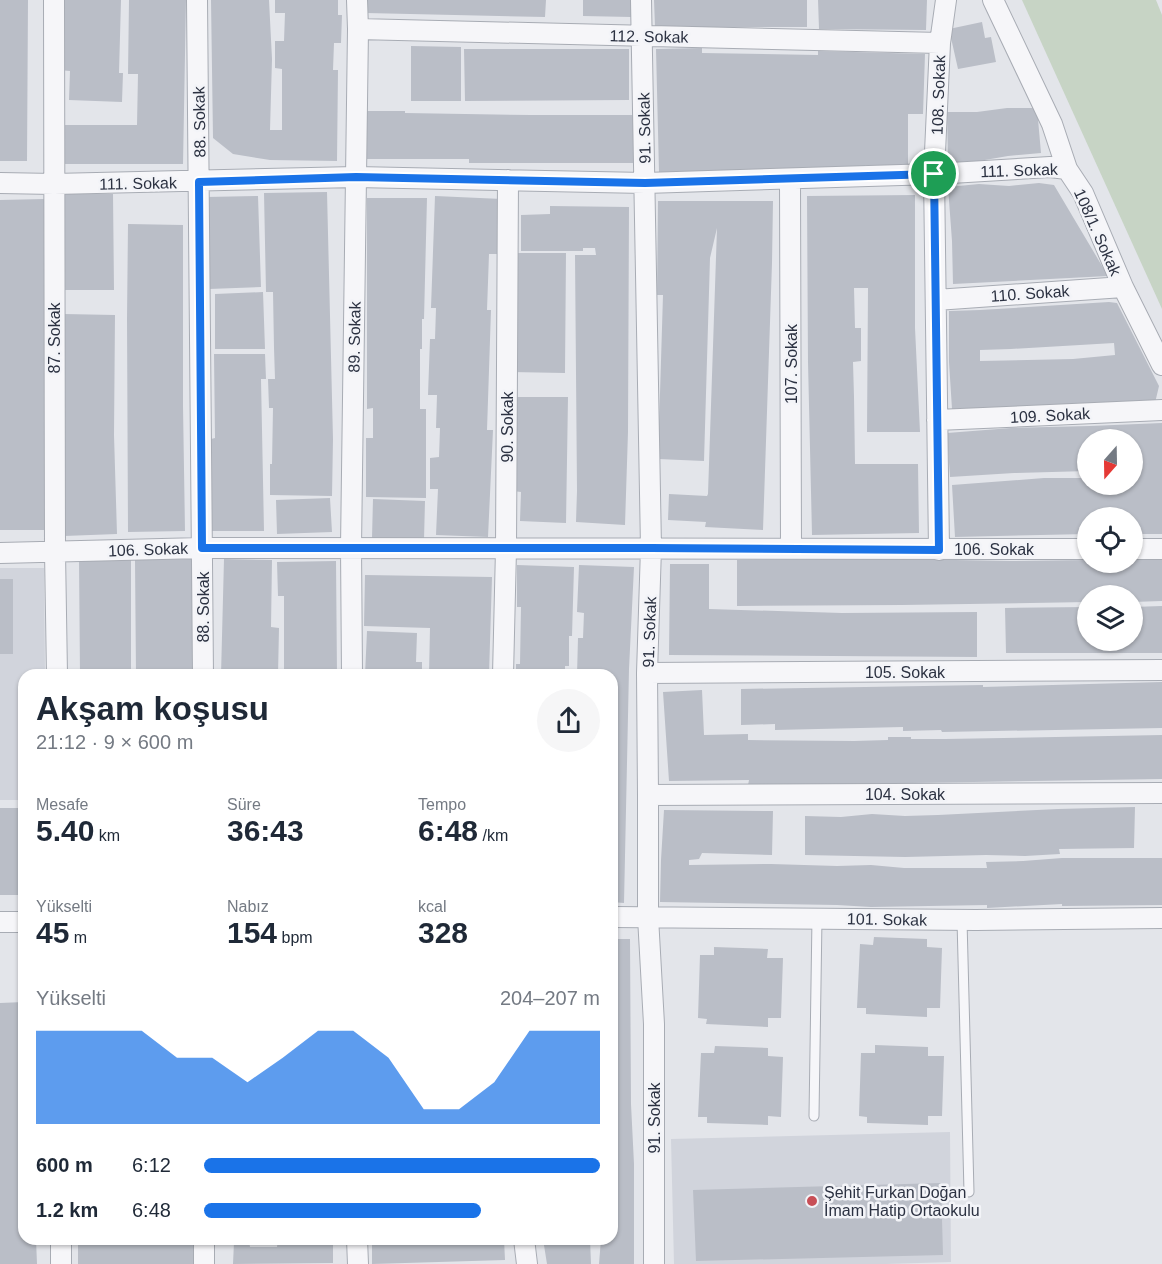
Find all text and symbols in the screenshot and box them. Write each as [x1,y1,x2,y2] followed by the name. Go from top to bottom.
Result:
[609,27,690,46] street label: 112. Sokak
[929,54,948,135] street label: 108. Sokak
[190,85,209,158] street label: 88. Sokak
[635,91,654,164] street label: 91. Sokak
[908,148,959,199] pin
[917,157,950,190] icon: arrive
[980,161,1059,180] street label: 111. Sokak
[99,174,178,193] street label: 111. Sokak
[1071,186,1125,279] street label: 108/1. Sokak
[990,282,1071,305] street label: 110. Sokak
[345,300,364,373] street label: 89. Sokak
[46,301,63,374] street label: 87. Sokak
[783,323,800,404] street label: 107. Sokak
[499,390,516,463] street label: 90. Sokak
[1010,405,1091,426] street label: 109. Sokak
[1077,429,1143,495] north arrow
[1077,429,1143,651] map controls
[1077,507,1143,573] button: locate
[108,540,189,559] street label: 106. Sokak
[954,541,1035,558] street label: 106. Sokak
[195,570,212,643] street label: 88. Sokak
[1077,585,1143,651] button: layers
[640,595,659,668] street label: 91. Sokak
[865,664,946,681] street label: 105. Sokak
[537,689,600,752] button: share
[36,690,269,727] text: Akşam koşusu
[36,731,193,753] text: 21:12 · 9 × 600 m
[865,786,946,803] street label: 104. Sokak
[36,796,88,813] text: Mesafe
[227,796,261,813] text: Süre
[418,796,466,813] text: Tempo
[36,814,94,847] text: 5.40
[227,814,304,847] text: 36:43
[418,814,478,847] text: 6:48
[94,827,120,844] text: km
[478,827,508,844] text: /km
[36,898,92,915] text: Yükselti
[227,898,269,915] text: Nabız
[418,898,446,915] text: kcal
[847,910,928,929] street label: 101. Sokak
[36,916,69,949] text: 45
[227,916,277,949] text: 154
[418,916,468,949] text: 328
[69,929,87,946] text: m
[277,929,313,946] text: bpm
[36,987,106,1009] text: Yükselti
[500,987,600,1009] text: 204–207 m
[646,1081,663,1154] street label: 91. Sokak
[36,1154,93,1176] text: 600 m
[132,1154,171,1176] text: 6:12
[824,1184,980,1219] place label: Şehit Furkan Doğan İmam Hatip Ortaokulu
[805,1194,819,1208] marker: Şehit Furkan Doğan İmam Hatip Ortaokulu
[36,1199,98,1221] text: 1.2 km
[132,1199,171,1221] text: 6:48

